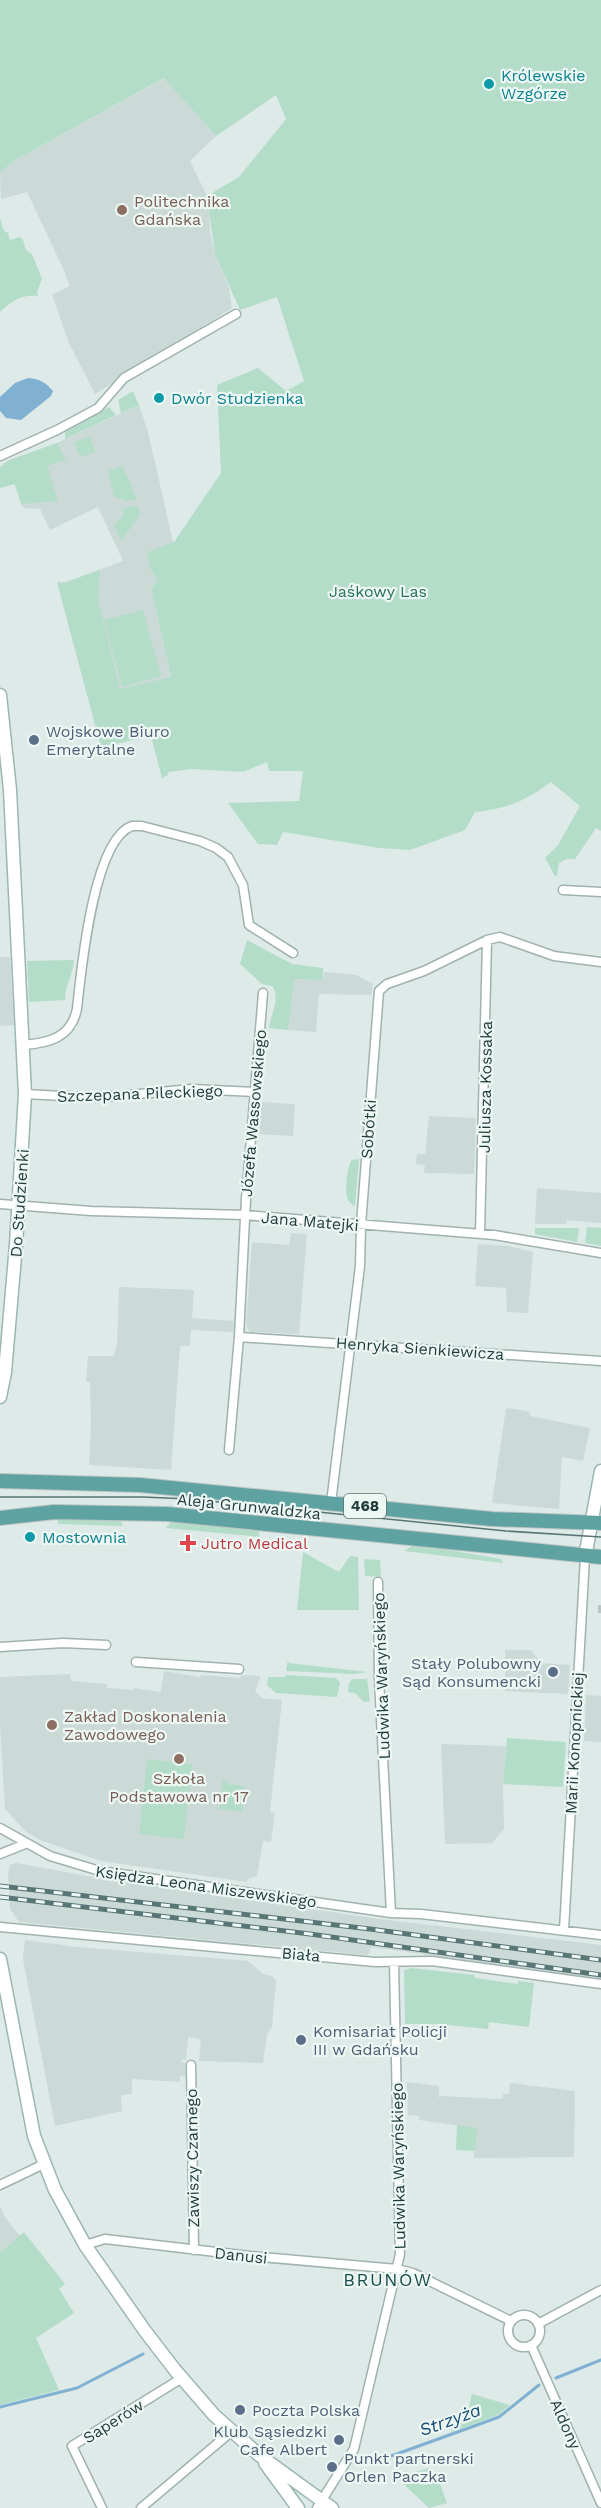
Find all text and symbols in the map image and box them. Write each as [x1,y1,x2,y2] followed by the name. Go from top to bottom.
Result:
[501,66,586,103] place label: Królewskie Wzgórze
[482,77,496,91] marker: Królewskie Wzgórze
[134,192,229,229] place label: Politechnika Gdańska
[115,203,129,217] marker: Politechnika Gdańska
[171,389,303,408] place label: Dwór Studzienka
[152,391,166,405] marker: Dwór Studzienka
[329,582,427,601] park label: Jaśkowy Las
[46,722,170,759] place label: Wojskowe Biuro Emerytalne
[27,733,41,747] marker: Wojskowe Biuro Emerytalne
[475,1021,496,1153] street label: Juliusza Kossaka
[237,1029,270,1197] street label: Józefa Wassowskiego
[57,1081,223,1106] street label: Szczepana Pileckiego
[357,1099,380,1159] street label: Sobótki
[6,1148,33,1258] street label: Do Studzienki
[260,1208,359,1235] street label: Jana Matejki
[335,1333,505,1364] street label: Henryka Sienkiewicza
[176,1489,322,1523] street label: Aleja Grunwaldzka
[344,1494,386,1518] road number: 468
[42,1528,126,1547] place label: Mostownia
[23,1530,37,1544] marker: Mostownia
[179,1534,197,1552] marker: Jutro Medical
[201,1534,308,1553] place label: Jutro Medical
[369,1592,394,1760] street label: Ludwika Waryńskiego
[402,1654,542,1691] place label: Stały Polubowny Sąd Konsumencki
[546,1665,560,1679] marker: Stały Polubowny Sąd Konsumencki
[561,1672,588,1814] street label: Marii Konopnickiej
[64,1707,227,1744] place label: Zakład Doskonalenia Zawodowego
[45,1718,59,1732] marker: Zakład Doskonalenia Zawodowego
[172,1752,186,1766] marker: Szkoła Podstawowa nr 17
[109,1769,249,1806] place label: Szkoła Podstawowa nr 17
[94,1862,318,1911] street label: Księdza Leona Miszewskiego
[281,1943,321,1966] street label: Biała
[313,2022,447,2059] place label: Komisariat Policji III w Gdańsku
[294,2033,308,2047] marker: Komisariat Policji III w Gdańsku
[388,2082,409,2250] street label: Ludwika Waryńskiego
[182,2088,203,2228] street label: Zawiszy Czarnego
[214,2243,268,2268] street label: Danusi
[343,2269,433,2290] district label: BRUNÓW
[80,2396,147,2447] street label: Saperów
[546,2396,585,2453] street label: Aldony
[416,2399,483,2440] water label: Strzyża
[252,2401,360,2420] place label: Poczta Polska
[233,2403,247,2417] marker: Poczta Polska
[213,2422,327,2459] place label: Klub Sąsiedzki Cafe Albert
[332,2433,346,2447] marker: Klub Sąsiedzki Cafe Albert
[344,2449,474,2486] place label: Punkt partnerski Orlen Paczka
[325,2460,339,2474] marker: Punkt partnerski Orlen Paczka

